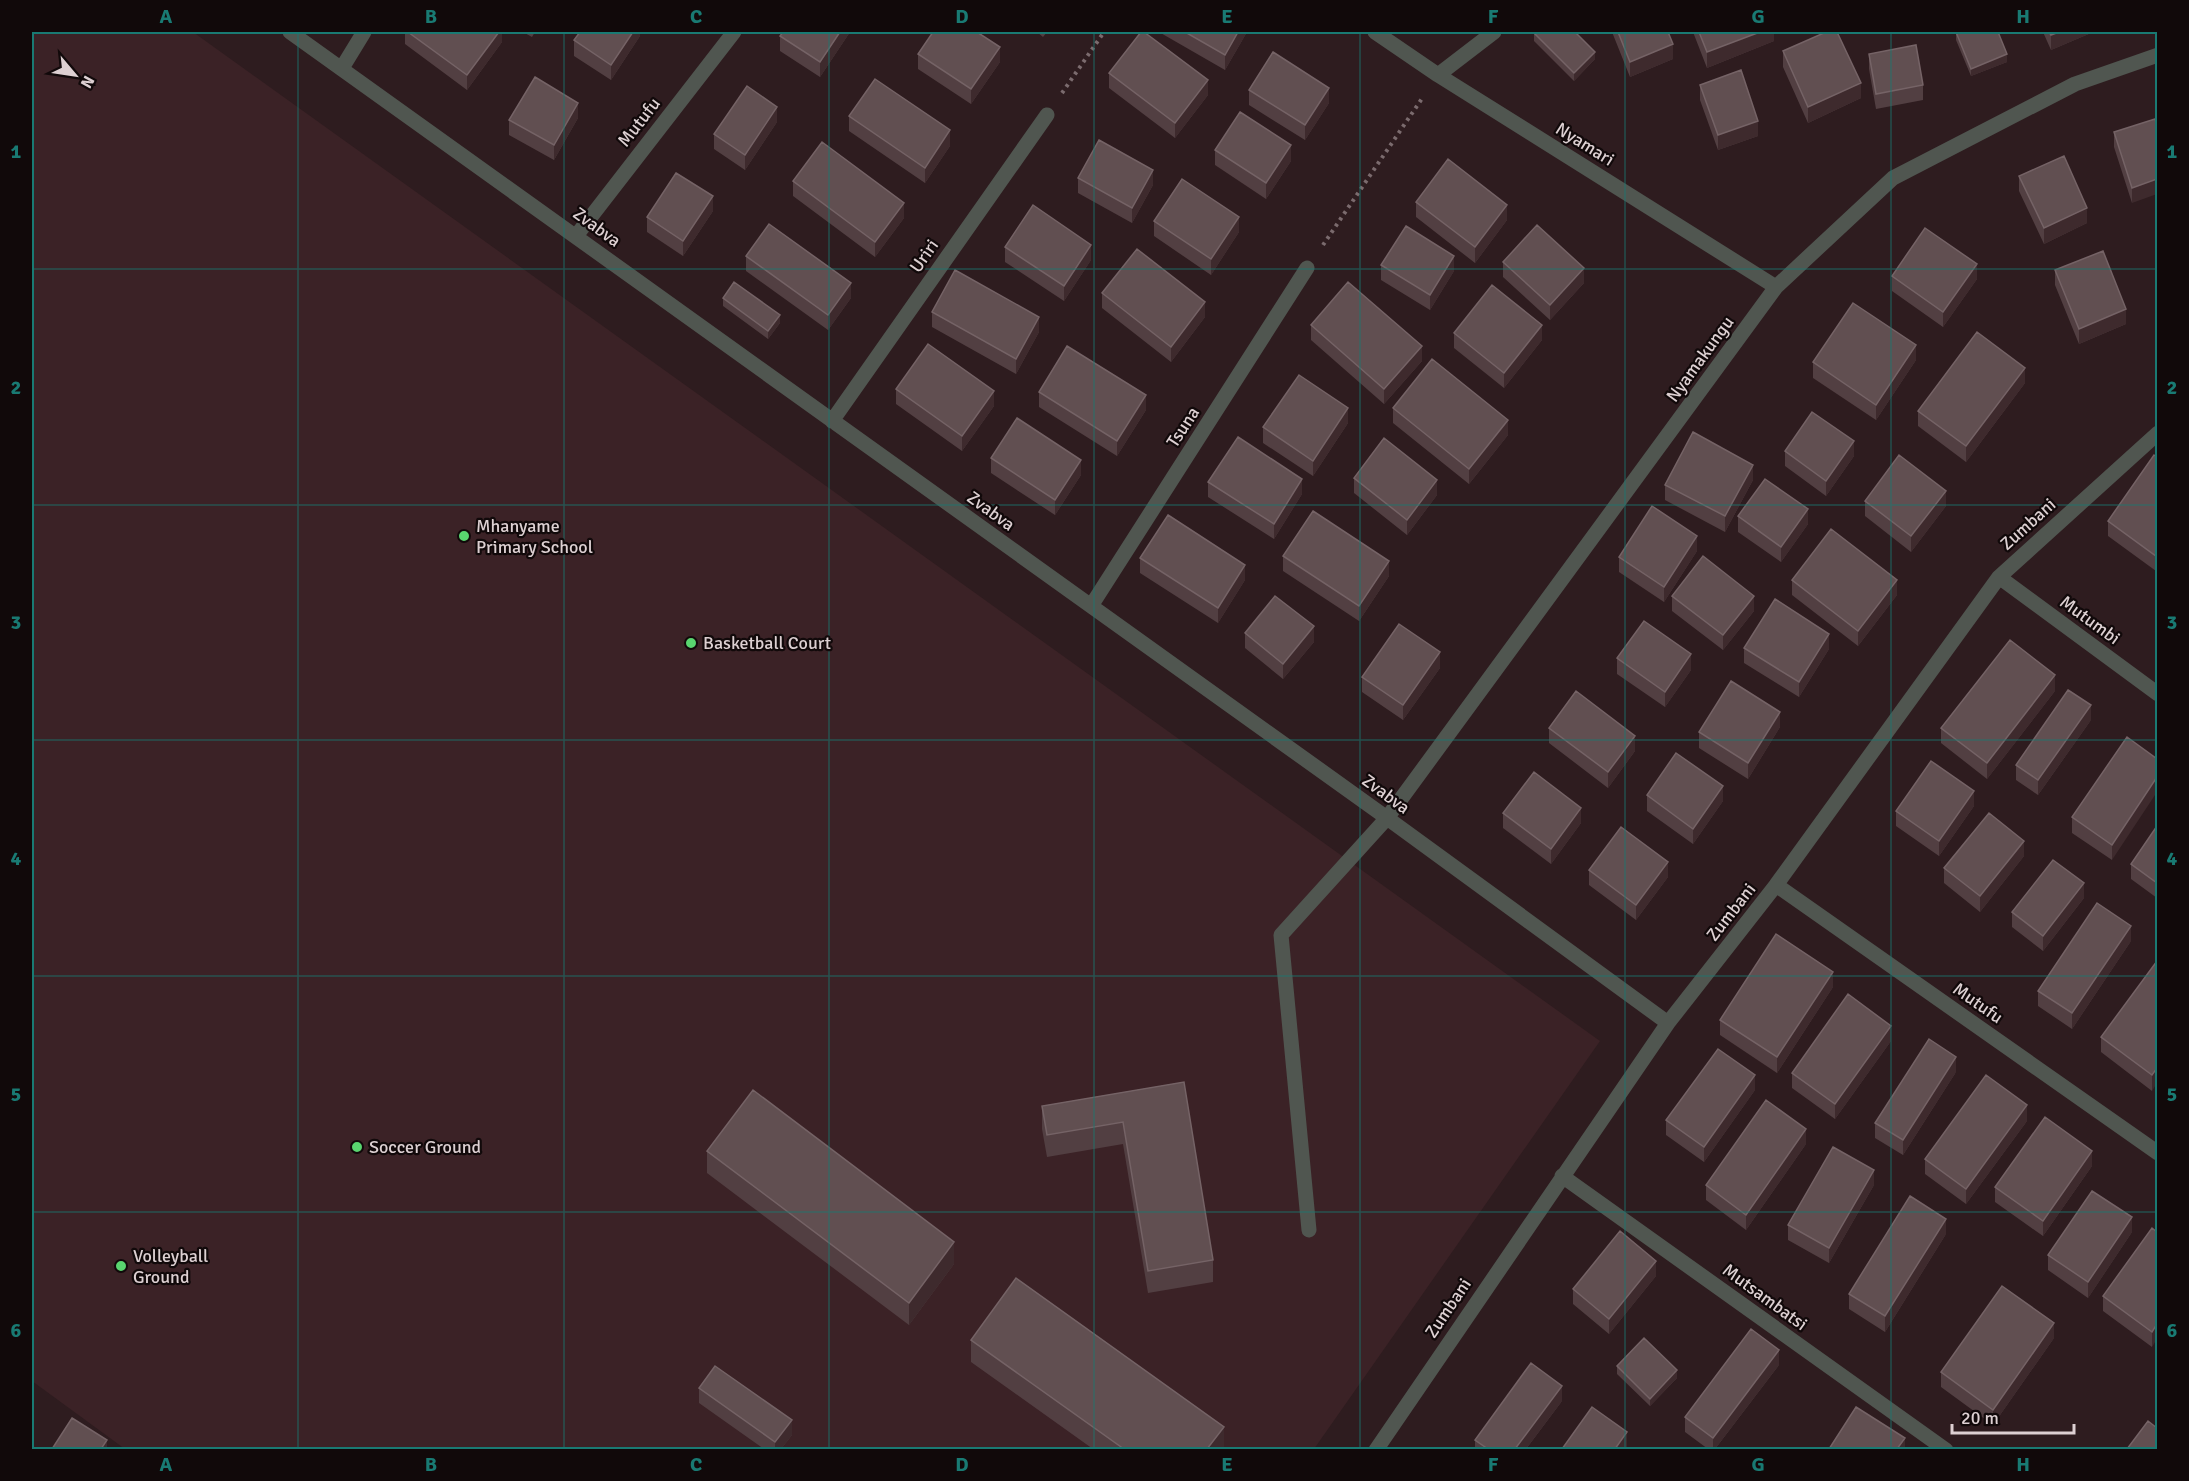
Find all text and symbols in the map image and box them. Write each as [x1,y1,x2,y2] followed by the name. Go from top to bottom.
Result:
[160,4,173,29] text: A
[425,4,437,29] text: B
[690,4,702,29] text: C
[955,4,969,29] text: D
[1221,4,1233,29] text: E
[1488,4,1499,29] text: F
[1751,4,1765,29] text: G
[2016,4,2030,29] text: H
[45,45,105,105] north arrow
[76,72,99,92] text: N
[613,93,665,151] street label: Mutufu
[1552,117,1618,171] street label: Nyamari
[11,139,22,164] text: 1
[2167,139,2178,164] text: 1
[569,202,625,252] street label: Zvabva
[905,235,943,277] street label: Uriri
[1661,312,1739,406] street label: Nyamakungu
[11,375,21,400] text: 2
[2167,375,2177,400] text: 2
[1162,402,1204,452] street label: Tsuna
[963,486,1019,536] street label: Zvabva
[1996,493,2060,555] street label: Zumbani
[476,515,593,558] place label: Mhanyame Primary School
[457,529,471,543] marker: Mhanyame Primary School
[2056,591,2124,649] street label: Mutumbi
[11,610,21,635] text: 3
[2167,610,2177,635] text: 3
[703,632,831,654] place label: Basketball Court
[684,636,698,650] marker: Basketball Court
[1358,769,1414,819] street label: Zvabva
[11,846,22,871] text: 4
[2167,846,2178,871] text: 4
[1702,879,1760,945] street label: Zumbani
[1949,978,2007,1028] street label: Mutufu
[11,1082,21,1107] text: 5
[2167,1082,2177,1107] text: 5
[369,1136,481,1158] place label: Soccer Ground
[350,1140,364,1154] marker: Soccer Ground
[133,1245,208,1288] place label: Volleyball Ground
[114,1259,128,1273] marker: Volleyball Ground
[1718,1259,1812,1335] street label: Mutsambatsi
[1420,1274,1476,1342] street label: Zumbani
[11,1318,22,1343] text: 6
[2167,1318,2178,1343] text: 6
[1952,1397,2074,1435] scale bar
[1961,1407,1999,1429] text: 20 m
[160,1452,173,1477] text: A
[425,1452,437,1477] text: B
[690,1452,702,1477] text: C
[955,1452,969,1477] text: D
[1221,1452,1233,1477] text: E
[1488,1452,1499,1477] text: F
[1751,1452,1765,1477] text: G
[2016,1452,2030,1477] text: H

